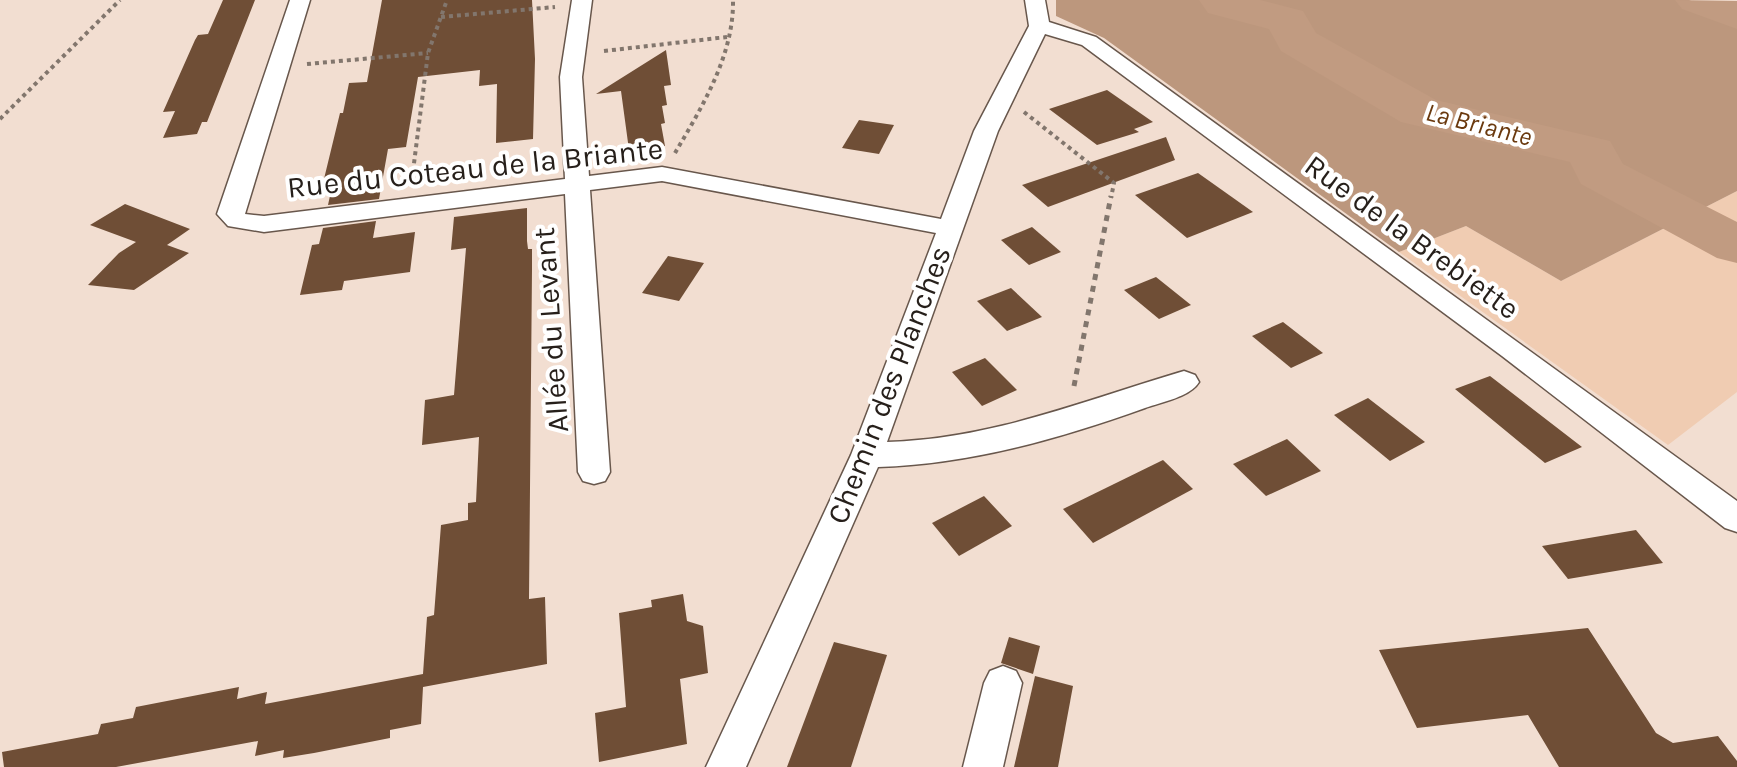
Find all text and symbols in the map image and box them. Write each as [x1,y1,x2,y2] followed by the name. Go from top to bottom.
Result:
[1423,96,1535,153] water label: La Briante
[285,130,665,206] street label: Rue du Coteau de la Briante
[1298,147,1526,327] street label: Rue de la Brebiette
[526,226,576,434] street label: Allée du Levant
[819,241,959,529] street label: Chemin des Planches

